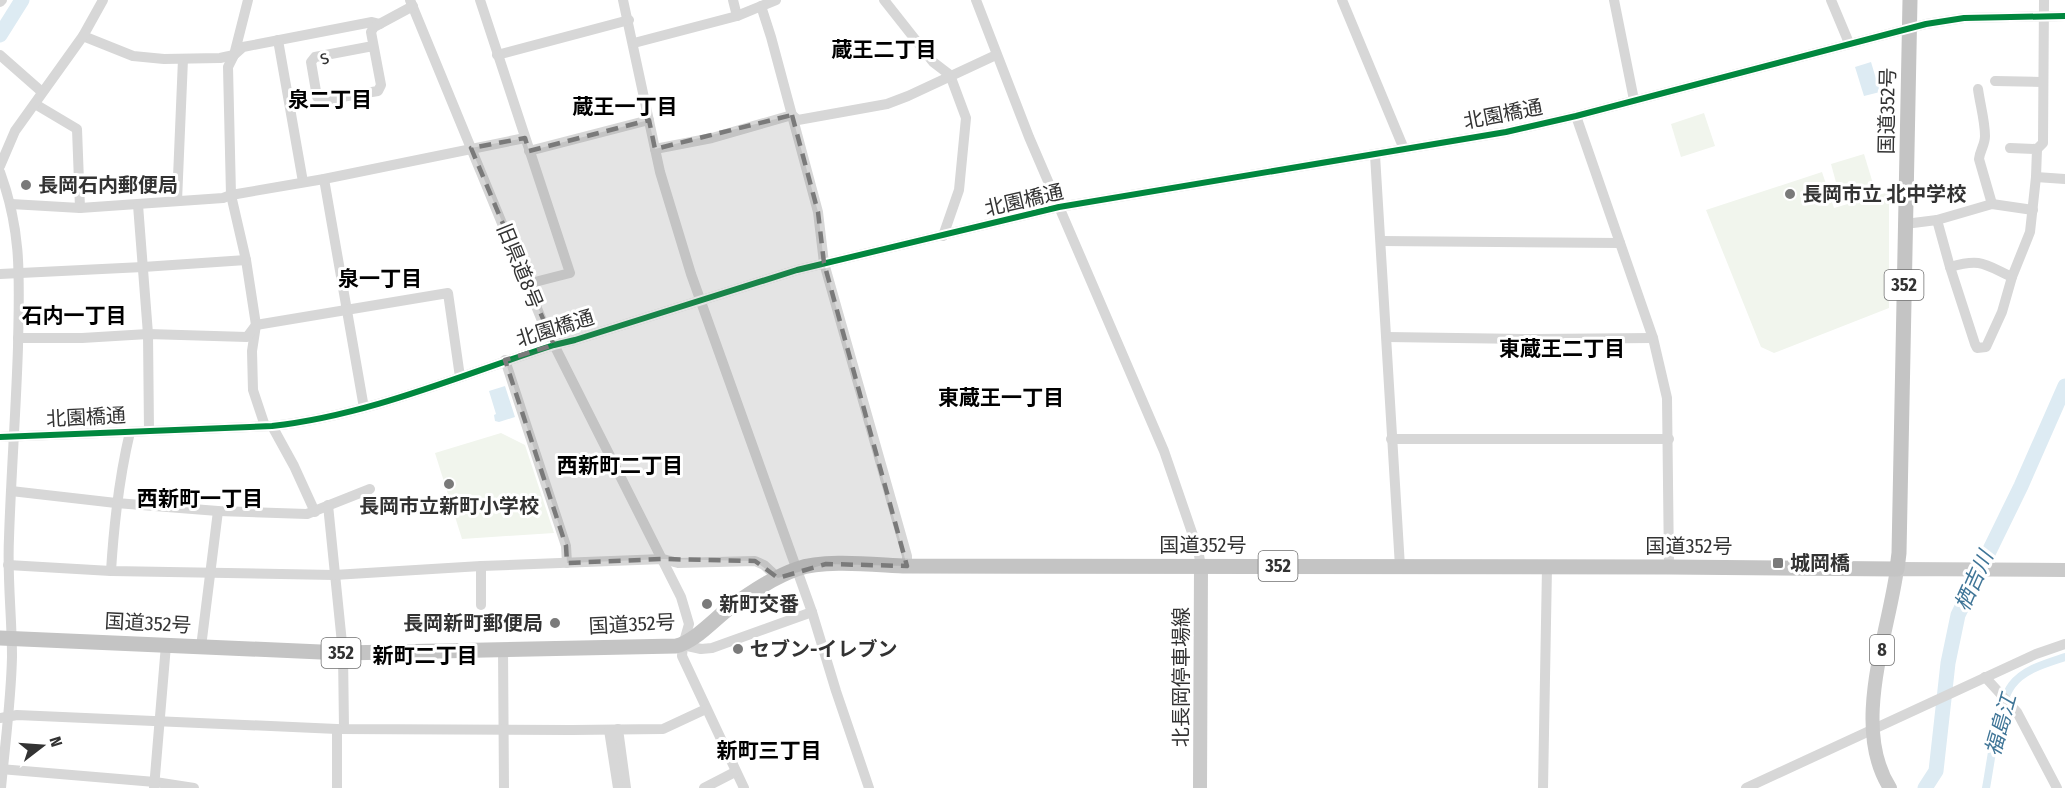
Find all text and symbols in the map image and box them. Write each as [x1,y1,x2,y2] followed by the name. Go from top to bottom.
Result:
[832,37,937,63] district label: 蔵王二丁目
[316,44,332,70] street label: s
[1874,67,1900,155] street label: 国道352号
[288,87,372,113] district label: 泉二丁目
[573,94,678,120] district label: 蔵王一丁目
[1461,95,1545,133] street label: 北園橋通
[38,173,178,197] place label: 長岡石内郵便局
[19,178,33,192] marker: 長岡石内郵便局
[982,179,1066,221] street label: 北園橋通
[1802,182,1966,206] place label: 長岡市立 北中学校
[1783,187,1797,201] marker: 長岡市立 北中学校
[492,220,548,312] street label: 旧県道8号
[338,266,422,292] district label: 泉一丁目
[1884,270,1924,300] road number: 352
[22,303,127,329] district label: 石内一丁目
[513,305,597,351] street label: 北園橋通
[1499,336,1625,362] district label: 東蔵王二丁目
[938,385,1064,411] district label: 東蔵王一丁目
[45,403,127,431] street label: 北園橋通
[557,453,683,479] district label: 西新町二丁目
[442,477,456,491] marker: 長岡市立新町小学校
[137,486,263,512] district label: 西新町一丁目
[359,494,539,518] place label: 長岡市立新町小学校
[1160,533,1246,557] street label: 国道352号
[1646,534,1732,558] street label: 国道352号
[1949,545,2000,615] water label: 栖吉川
[1258,551,1298,581] road number: 352
[1790,551,1850,575] place label: 城岡橋
[1771,556,1785,570] marker: 城岡橋
[719,592,799,616] place label: 新町交番
[700,597,714,611] marker: 新町交番
[1169,607,1193,747] street label: 北長岡停車場線
[104,609,192,637] street label: 国道352号
[588,610,676,638] street label: 国道352号
[403,611,543,635] place label: 長岡新町郵便局
[548,616,562,630] marker: 長岡新町郵便局
[1870,635,1894,665] road number: 8
[750,637,898,661] place label: セブン-イレブン
[322,638,360,668] road number: 352
[731,642,745,656] marker: セブン-イレブン
[373,643,478,669] district label: 新町二丁目
[1980,689,2023,759] water label: 福島江
[12,716,72,776] north arrow
[45,734,66,749] text: N
[717,738,822,764] district label: 新町三丁目

